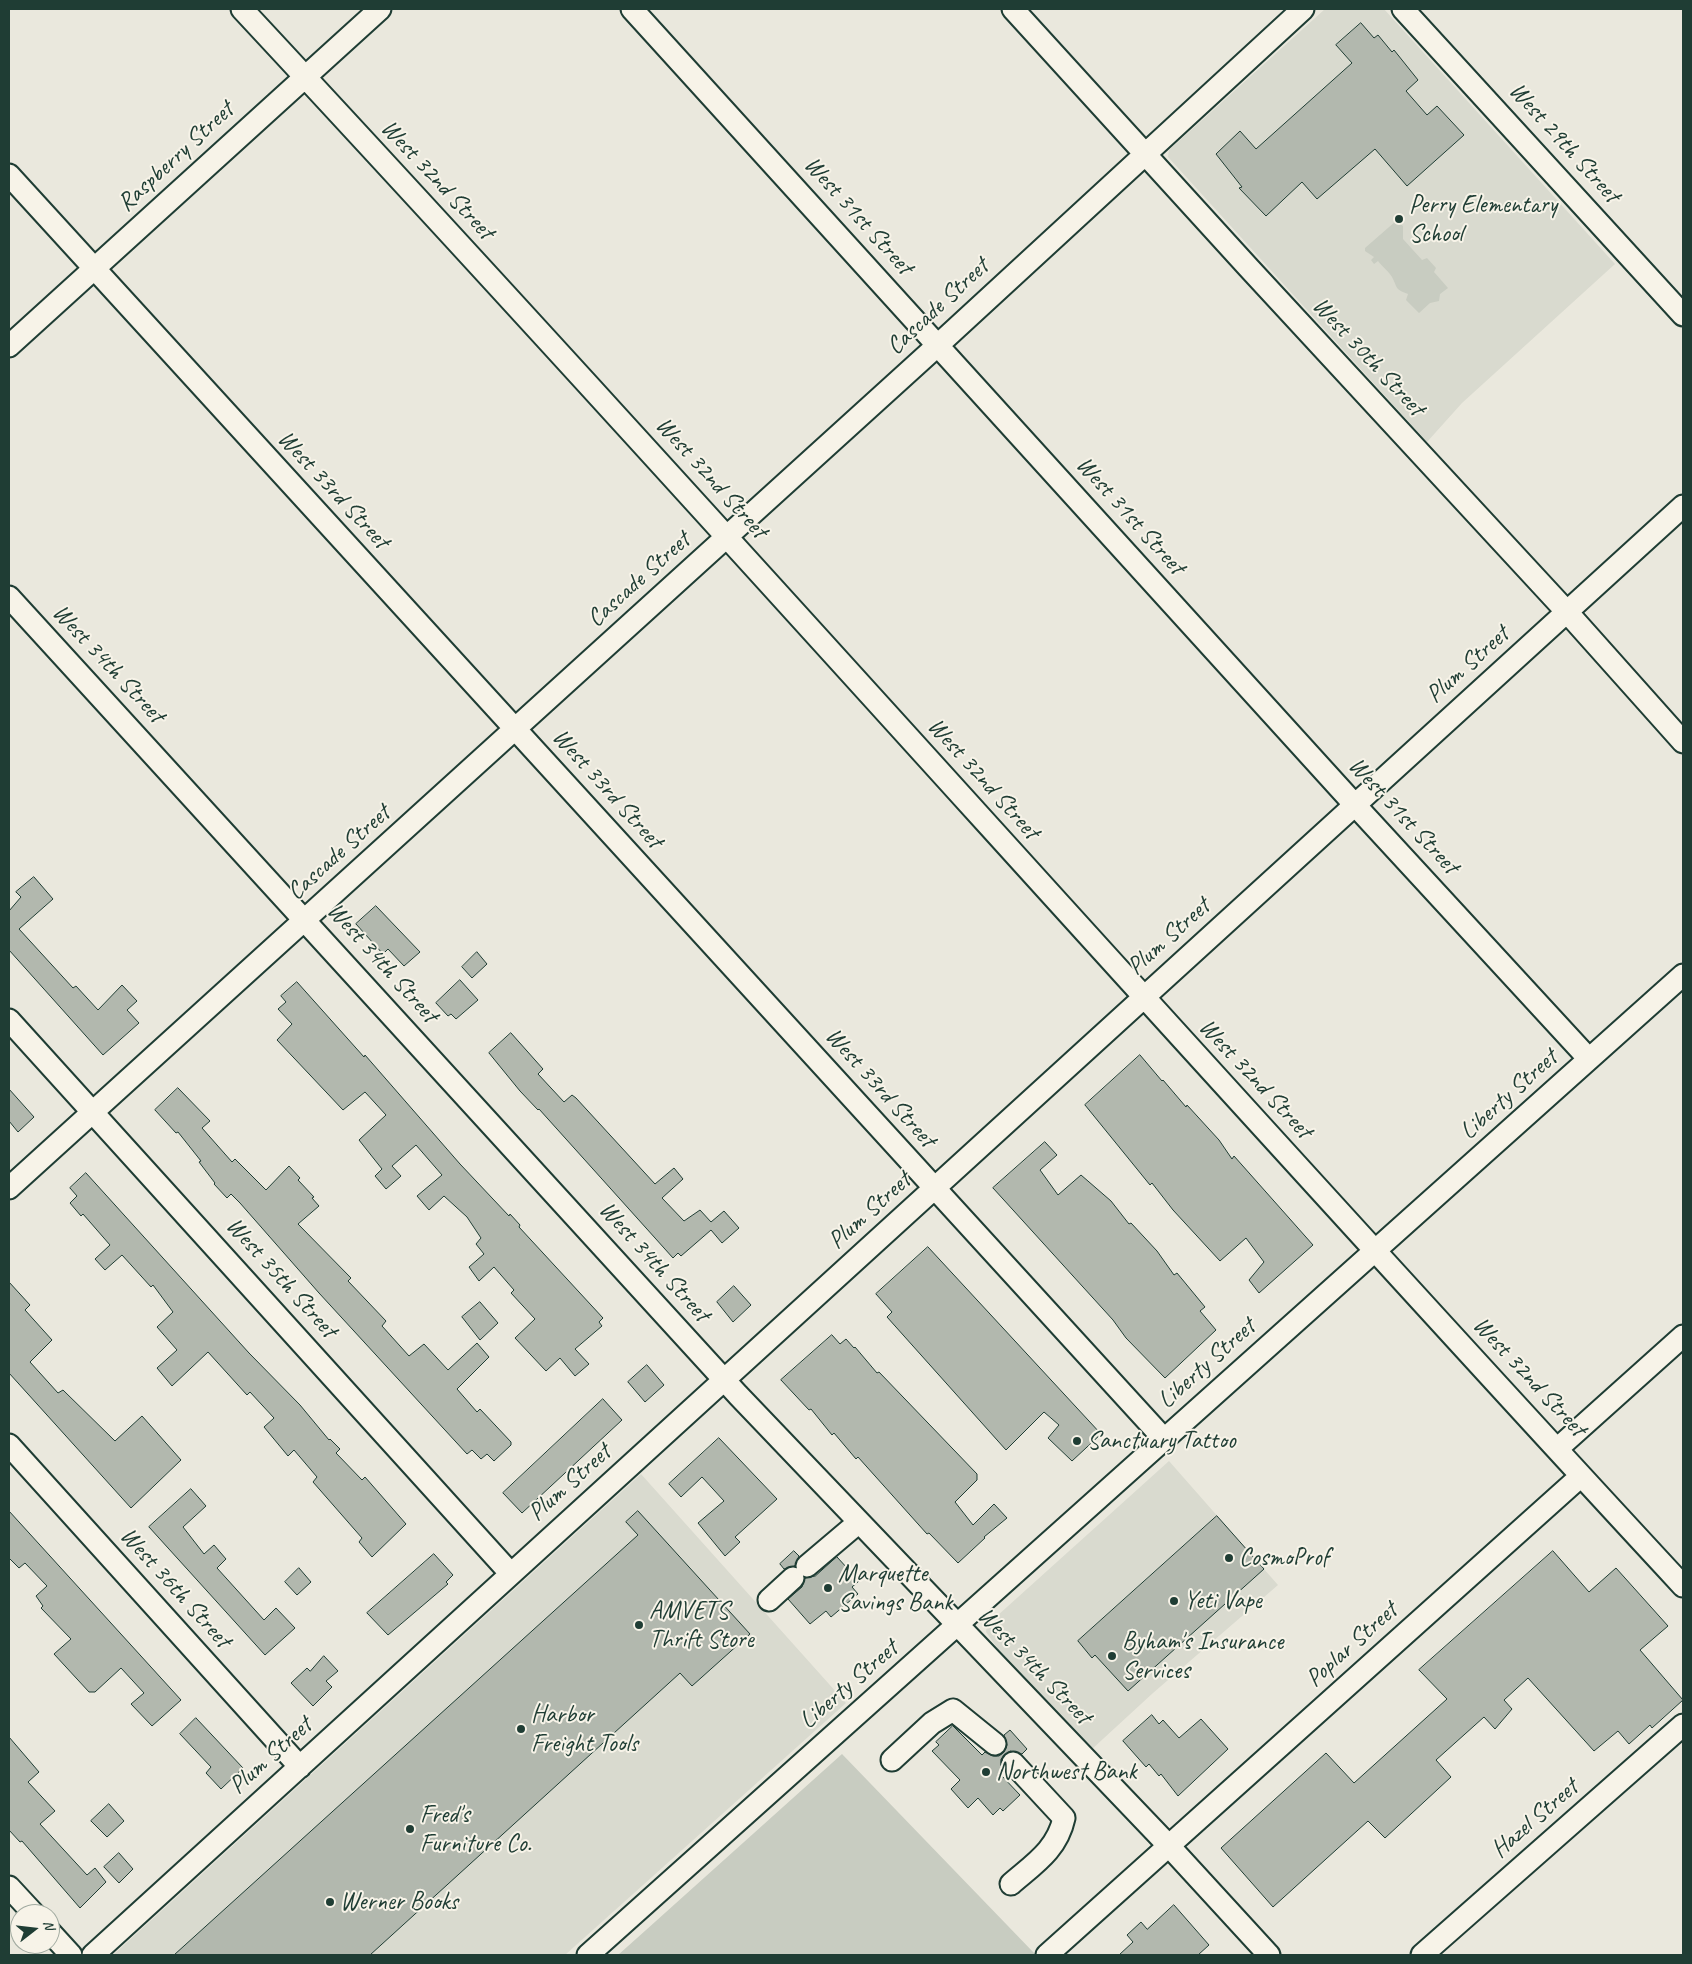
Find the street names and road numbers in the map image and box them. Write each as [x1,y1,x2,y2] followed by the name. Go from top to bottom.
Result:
[1502,77,1626,209] street label: West 29th Street
[112,96,240,218] street label: Raspberry Street
[374,114,500,246] street label: West 32nd Street
[797,151,919,281] street label: West 31st Street
[881,252,995,362] street label: Cascade Street
[1305,291,1431,423] street label: West 30th Street
[649,411,773,545] street label: West 32nd Street
[271,425,395,555] street label: West 33rd Street
[1069,451,1191,581] street label: West 31st Street
[581,526,697,634] street label: Cascade Street
[45,598,171,730] street label: West 34th Street
[1420,620,1516,710] street label: Plum Street
[921,712,1045,846] street label: West 32nd Street
[545,723,669,855] street label: West 33rd Street
[1341,751,1465,881] street label: West 31st Street
[281,799,397,907] street label: Cascade Street
[1121,892,1217,982] street label: Plum Street
[320,897,444,1029] street label: West 34th Street
[1192,1013,1318,1145] street label: West 32nd Street
[818,1022,942,1154] street label: West 33rd Street
[1454,1043,1564,1147] street label: Liberty Street
[822,1166,918,1256] street label: Plum Street
[592,1196,716,1328] street label: West 34th Street
[219,1212,343,1344] street label: West 35th Street
[1466,1311,1592,1443] street label: West 32nd Street
[1152,1312,1262,1416] street label: Liberty Street
[522,1438,618,1528] street label: Plum Street
[113,1522,237,1654] street label: West 36th Street
[1300,1596,1404,1694] street label: Poplar Street
[970,1601,1098,1731] street label: West 34th Street
[794,1634,904,1736] street label: Liberty Street
[223,1711,319,1801] street label: Plum Street
[1485,1773,1585,1865] street label: Hazel Street

